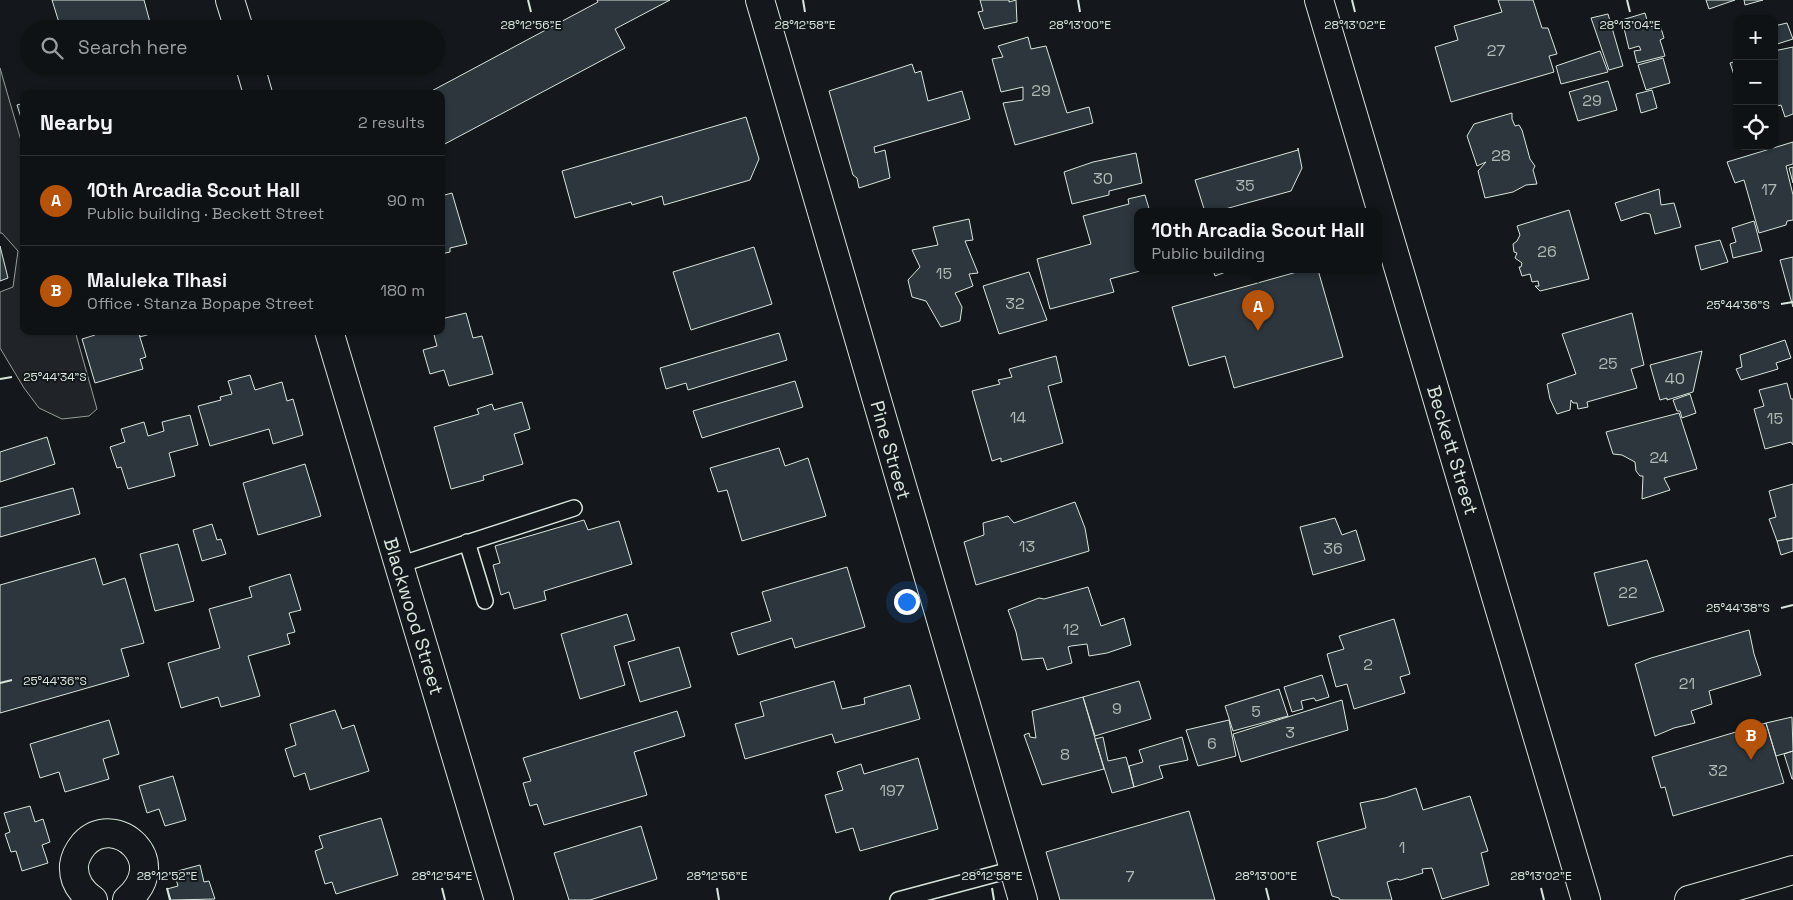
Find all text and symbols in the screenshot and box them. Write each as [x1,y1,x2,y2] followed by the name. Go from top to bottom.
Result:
[1733,15,1778,150] map controls
[1733,15,1778,60] button: +
[501,17,562,33] text: 28°12'56"E
[774,17,836,33] text: 28°12'58"E
[1049,17,1111,33] text: 28°13'00"E
[1324,17,1386,33] text: 28°13'02"E
[1599,17,1661,33] text: 28°13'04"E
[20,20,445,75] search box
[38,34,66,62] icon: search
[78,35,188,60] text: Search here
[1487,40,1505,61] house number: 27
[1733,60,1778,105] button: −
[1031,80,1051,101] house number: 29
[1582,90,1602,111] house number: 29
[1733,105,1778,150] button: locate
[40,109,113,136] text: Nearby
[358,112,425,133] text: 2 results
[1491,145,1511,166] house number: 28
[1093,168,1113,189] house number: 30
[1235,175,1255,196] house number: 35
[87,178,300,203] text: 10th Arcadia Scout Hall
[1761,179,1777,200] house number: 17
[51,190,61,211] text: A
[387,190,425,211] text: 90 m
[87,203,324,224] text: Public building · Beckett Street
[1134,208,1382,273] popup
[1151,218,1365,243] text: 10th Arcadia Scout Hall
[1537,241,1557,262] house number: 26
[1151,243,1265,264] text: Public building
[936,263,952,284] house number: 15
[87,268,227,293] text: Maluleka Tlhasi
[51,280,61,301] text: B
[380,280,425,301] text: 180 m
[1242,290,1274,331] pin: A
[87,293,314,314] text: Office · Stanza Bopape Street
[1005,293,1025,314] house number: 32
[1706,297,1770,313] text: 25°44'36"S
[1598,353,1618,374] house number: 25
[1665,368,1685,389] house number: 40
[23,369,87,385] text: 25°44'34"S
[1421,382,1484,518] street label: Beckett Street
[864,398,917,503] street label: Pine Street
[1010,407,1026,428] house number: 14
[1767,408,1783,429] house number: 15
[1649,447,1669,468] house number: 24
[378,534,449,698] street label: Blackwood Street
[1019,536,1035,557] house number: 13
[1323,538,1343,559] house number: 36
[1618,582,1638,603] house number: 22
[894,589,920,615] your location
[1706,600,1770,616] text: 25°44'38"S
[1063,619,1079,640] house number: 12
[1363,654,1373,675] house number: 2
[23,673,87,689] text: 25°44'36"S
[1679,673,1695,694] house number: 21
[1112,698,1122,719] house number: 9
[1251,701,1261,722] house number: 5
[1735,719,1767,760] pin: B
[1285,722,1295,743] house number: 3
[1207,733,1217,754] house number: 6
[1060,744,1070,765] house number: 8
[1708,760,1728,781] house number: 32
[879,780,905,801] house number: 197
[1399,837,1405,858] house number: 1
[1125,866,1135,887] house number: 7
[137,868,198,884] text: 28°12'52"E
[412,868,473,884] text: 28°12'54"E
[687,868,748,884] text: 28°12'56"E
[961,868,1023,884] text: 28°12'58"E
[1235,868,1297,884] text: 28°13'00"E
[1510,868,1572,884] text: 28°13'02"E

